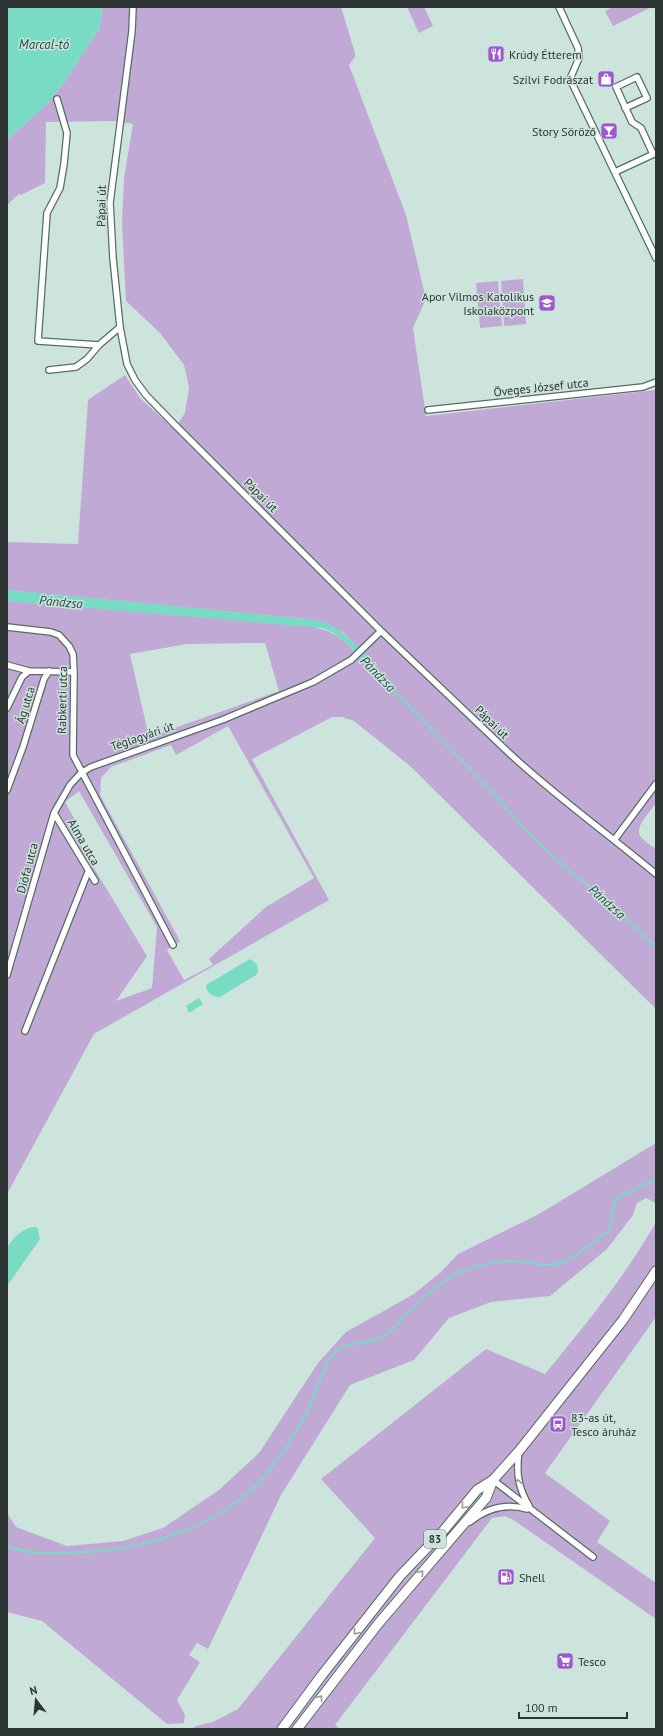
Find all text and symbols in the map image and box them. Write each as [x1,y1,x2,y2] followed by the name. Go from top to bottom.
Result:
[19,36,70,53] water label: Marcal-tó
[486,44,506,64] restaurant icon: Krúdy Étterem
[509,47,582,62] place label: Krúdy Étterem
[596,69,616,89] shop icon: Szilvi Fodrászat
[513,72,593,87] place label: Szilvi Fodrászat
[599,121,619,141] bar icon: Story Söröző
[532,124,596,139] place label: Story Söröző
[93,185,109,227] street label: Pápai út
[422,289,534,318] place label: Apor Vilmos Katolikus Iskolaközpont
[537,293,557,313] school or university icon: Apor Vilmos Katolikus Iskolaközpont
[493,375,589,399] street label: Öveges József utca
[241,475,281,515] street label: Pápai út
[38,592,84,612] water label: Pándzsa
[357,652,400,696] water label: Pándzsa
[54,666,70,734] street label: Rabkerti utca
[12,684,38,725] street label: Ág utca
[472,702,512,742] street label: Pápai út
[108,718,176,754] street label: Téglagyári út
[65,816,103,868] street label: Alma utca
[13,841,41,895] street label: Diófa utca
[585,881,629,923] water label: Pándzsa
[571,1410,636,1439] place label: 83-as út, Tesco áruház
[548,1414,568,1434] bus stop icon: 83-as út, Tesco áruház
[515,1478,523,1485] one-way arrow
[462,1501,469,1508] one-way arrow
[424,1530,446,1548] road number: 83
[496,1567,516,1587] fuel station icon: Shell
[519,1570,546,1585] place label: Shell
[417,1571,424,1578] one-way arrow
[353,1627,360,1634] one-way arrow
[555,1651,575,1671] supermarket icon: Tesco
[578,1654,606,1669] place label: Tesco
[16,1680,56,1720] north arrow
[28,1683,39,1698] text: N
[519,1694,627,1720] scale bar
[315,1695,322,1702] one-way arrow
[525,1700,558,1715] text: 100 m

